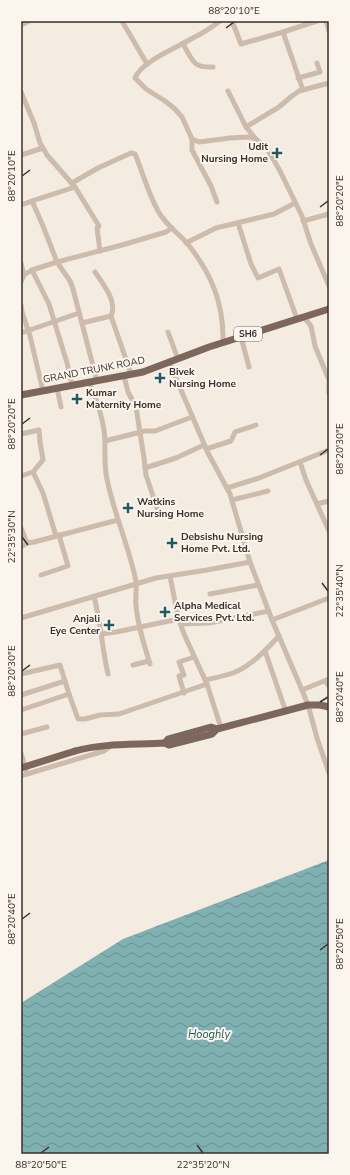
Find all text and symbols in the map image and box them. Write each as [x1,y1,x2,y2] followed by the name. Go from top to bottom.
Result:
[208,4,260,18] text: 88°20'10"E
[201,140,269,166] place label: Udit Nursing Home
[271,147,283,159] marker: Udit Nursing Home
[5,150,19,202] text: 88°20'10"E
[333,175,347,227] text: 88°20'20"E
[234,327,262,341] road number: SH6
[42,353,146,387] street label: GRAND TRUNK ROAD
[169,365,236,391] place label: Bivek Nursing Home
[154,372,166,384] marker: Bivek Nursing Home
[86,386,162,412] place label: Kumar Maternity Home
[71,393,83,405] marker: Kumar Maternity Home
[5,398,19,450] text: 88°20'20"E
[333,423,347,475] text: 88°20'30"E
[137,495,204,521] place label: Watkins Nursing Home
[122,502,134,514] marker: Watkins Nursing Home
[5,510,19,564] text: 22°35'30"N
[181,530,263,556] place label: Debsishu Nursing Home Pvt. Ltd.
[166,537,178,549] marker: Debsishu Nursing Home Pvt. Ltd.
[333,564,347,618] text: 22°35'40"N
[174,599,254,625] place label: Alpha Medical Services Pvt. Ltd.
[159,606,171,618] marker: Alpha Medical Services Pvt. Ltd.
[50,612,100,638] place label: Anjali Eye Center
[103,619,115,631] marker: Anjali Eye Center
[5,645,19,697] text: 88°20'30"E
[333,671,347,723] text: 88°20'40"E
[5,893,19,945] text: 88°20'40"E
[333,918,347,970] text: 88°20'50"E
[188,1027,230,1042] water label: Hooghly
[15,1158,67,1172] text: 88°20'50"E
[176,1158,230,1172] text: 22°35'20"N

